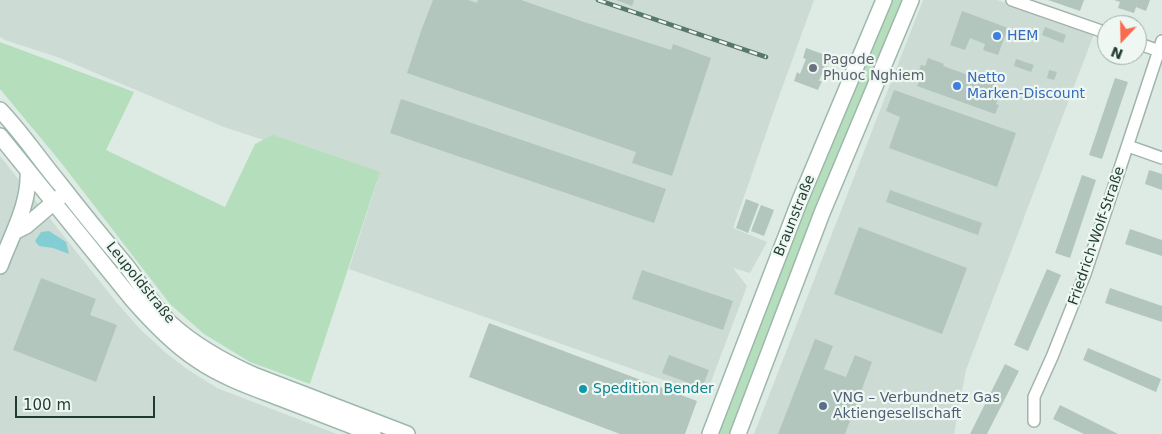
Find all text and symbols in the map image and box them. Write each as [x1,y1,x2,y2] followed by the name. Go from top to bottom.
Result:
[1097,15,1147,65] north arrow
[1007,28,1038,44] place label: HEM
[991,30,1003,42] marker: HEM
[1109,44,1125,63] text: N
[823,52,924,84] place label: Pagode Phuoc Nghiem
[807,62,819,74] marker: Pagode Phuoc Nghiem
[967,70,1085,102] place label: Netto Marken-Discount
[951,80,963,92] marker: Netto Marken-Discount
[1065,164,1129,308] street label: Friedrich-Wolf-Straße
[771,173,819,259] street label: Braunstraße
[102,239,178,327] street label: Leupoldstraße
[593,381,714,397] place label: Spedition Bender
[577,383,589,395] marker: Spedition Bender
[18,386,158,418] scale bar
[833,390,1000,422] place label: VNG – Verbundnetz Gas Aktiengesellschaft
[23,396,71,414] text: 100 m
[817,400,829,412] marker: VNG – Verbundnetz Gas Aktiengesellschaft

